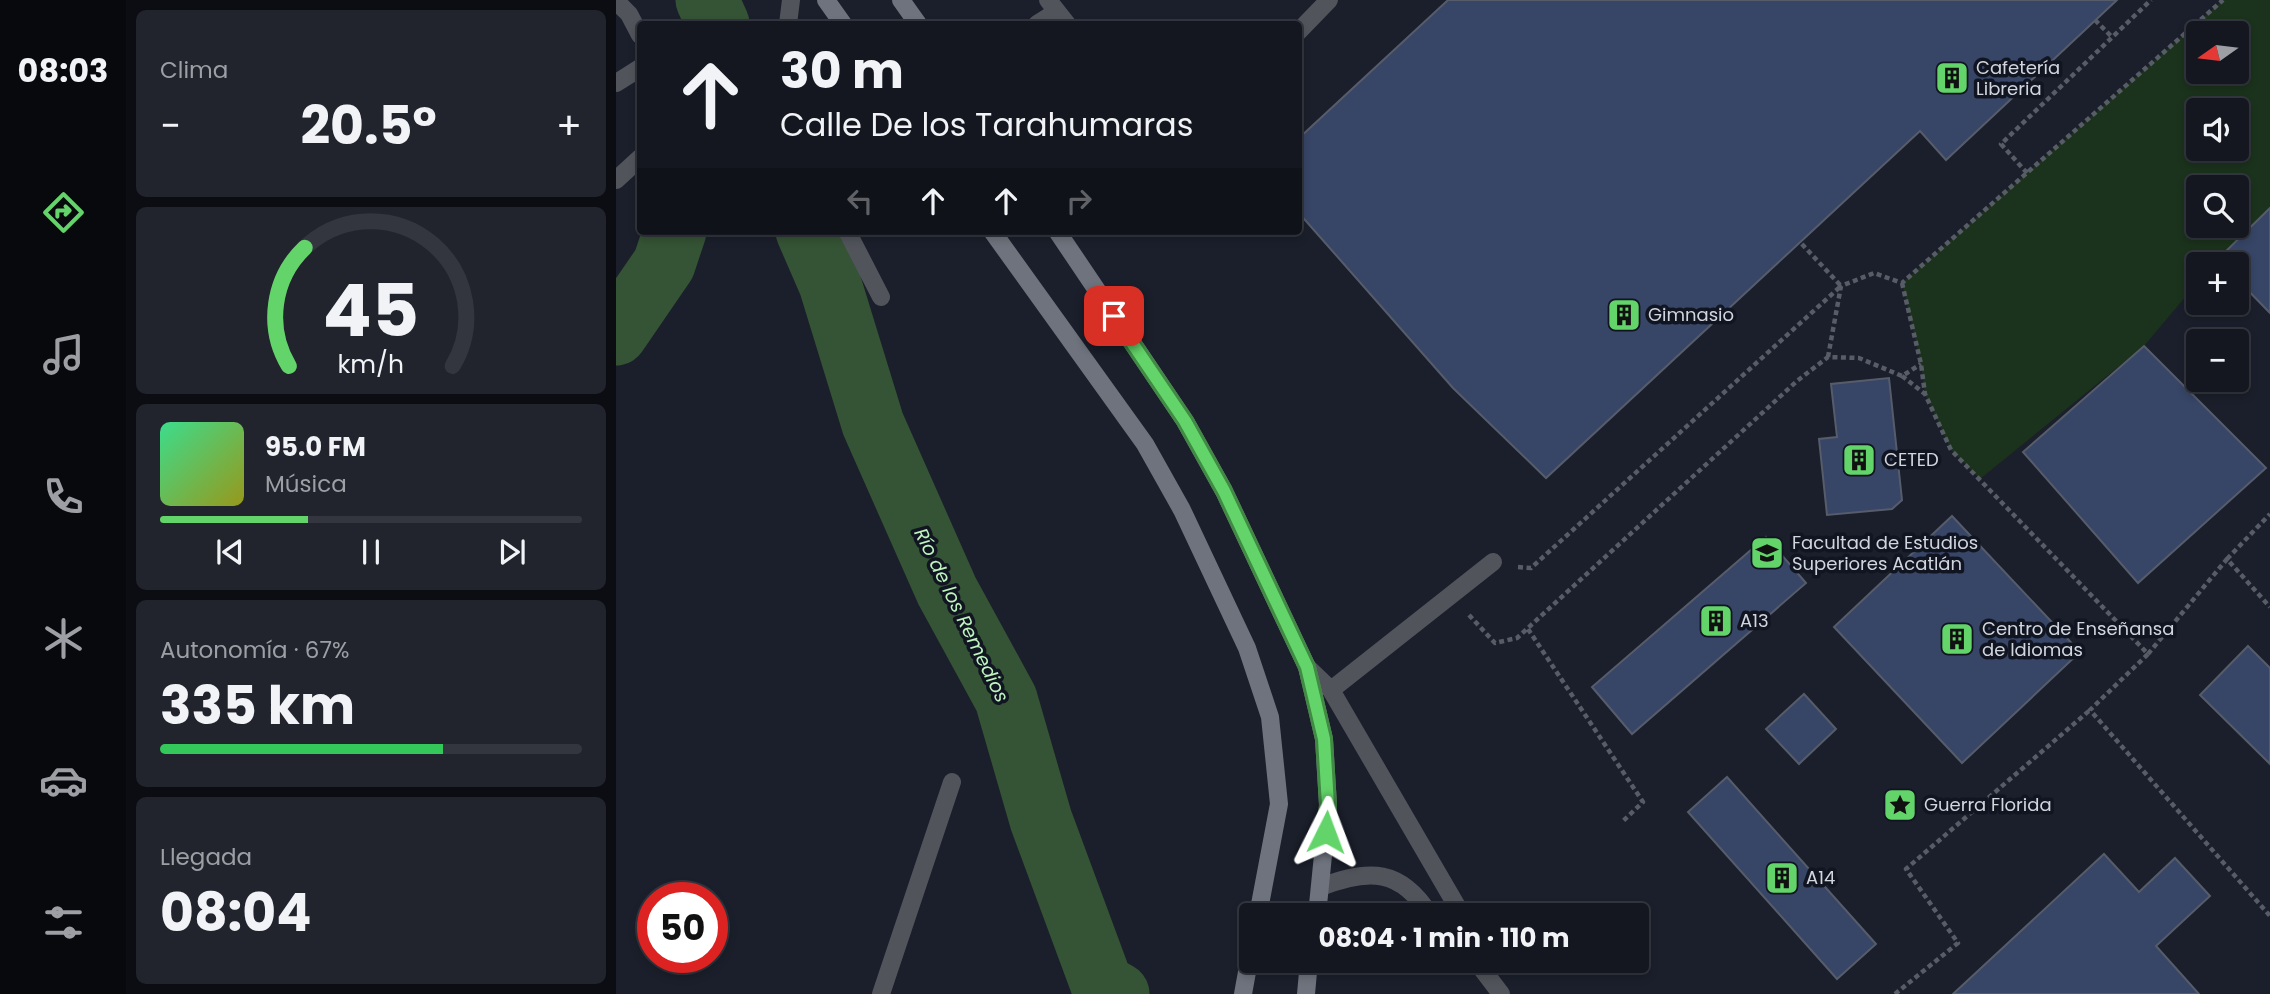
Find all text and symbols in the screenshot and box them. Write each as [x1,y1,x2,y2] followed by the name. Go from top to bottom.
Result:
[2186,21,2249,84] north arrow
[2186,21,2249,392] map controls
[780,37,904,105] text: 30 m
[18,48,108,93] text: 08:03
[665,49,756,140] icon: ahead
[160,54,228,86] text: Clima
[1976,55,2060,101] place label: Cafetería Libreria
[1933,59,1971,97] building icon: Cafetería Libreria
[300,89,437,162] text: 20.5°
[2186,98,2249,161] button: sound
[160,99,181,152] text: −
[556,99,582,152] text: +
[780,102,1193,147] text: Calle De los Tarahumaras
[2186,175,2249,238] button: search
[841,182,879,220] icon: left
[914,182,952,220] icon: ahead
[987,182,1025,220] icon: ahead
[1060,182,1098,220] icon: right
[39,188,88,237] icon: directions
[2186,252,2249,315] button: +
[323,261,419,362] text: 45
[1084,286,1144,346] pin
[1605,296,1643,334] building icon: Gimnasio
[1095,297,1133,335] icon: arrive
[1648,302,1734,327] place label: Gimnasio
[2186,329,2249,392] button: −
[39,330,88,379] icon: music
[338,347,404,382] text: km/h
[265,429,366,465] text: 95.0 FM
[1840,441,1878,479] building icon: CETED
[1884,447,1939,472] place label: CETED
[265,468,347,500] text: Música
[39,472,88,521] icon: phone
[908,523,1016,707] water label: Río de los Remedios
[1792,530,1978,576] place label: Facultad de Estudios Superiores Acatlán
[211,533,249,571] icon: previous
[352,533,390,571] icon: pause
[493,533,531,571] icon: next
[1748,534,1786,572] school or university icon: Facultad de Estudios Superiores Acatlán
[1697,602,1735,640] building icon: A13
[1740,608,1769,633] place label: A13
[39,614,88,663] icon: climate
[1982,616,2174,662] place label: Centro de Enseñansa de Idiomas
[1938,620,1976,658] building icon: Centro de Enseñansa de Idiomas
[160,634,349,666] text: Autonomía · 67%
[160,669,355,742] text: 335 km
[39,756,88,805] icon: car
[1881,786,1919,824] place icon: Guerra Florida
[1924,792,2052,817] place label: Guerra Florida
[1289,795,1363,869] position arrow
[160,841,252,873] text: Llegada
[1763,859,1801,897] building icon: A14
[1806,865,1835,890] place label: A14
[160,876,311,949] text: 08:04
[637,882,728,973] speed limit sign: 50
[39,898,88,947] icon: filters
[1319,920,1569,956] text: 08:04 · 1 min · 110 m

